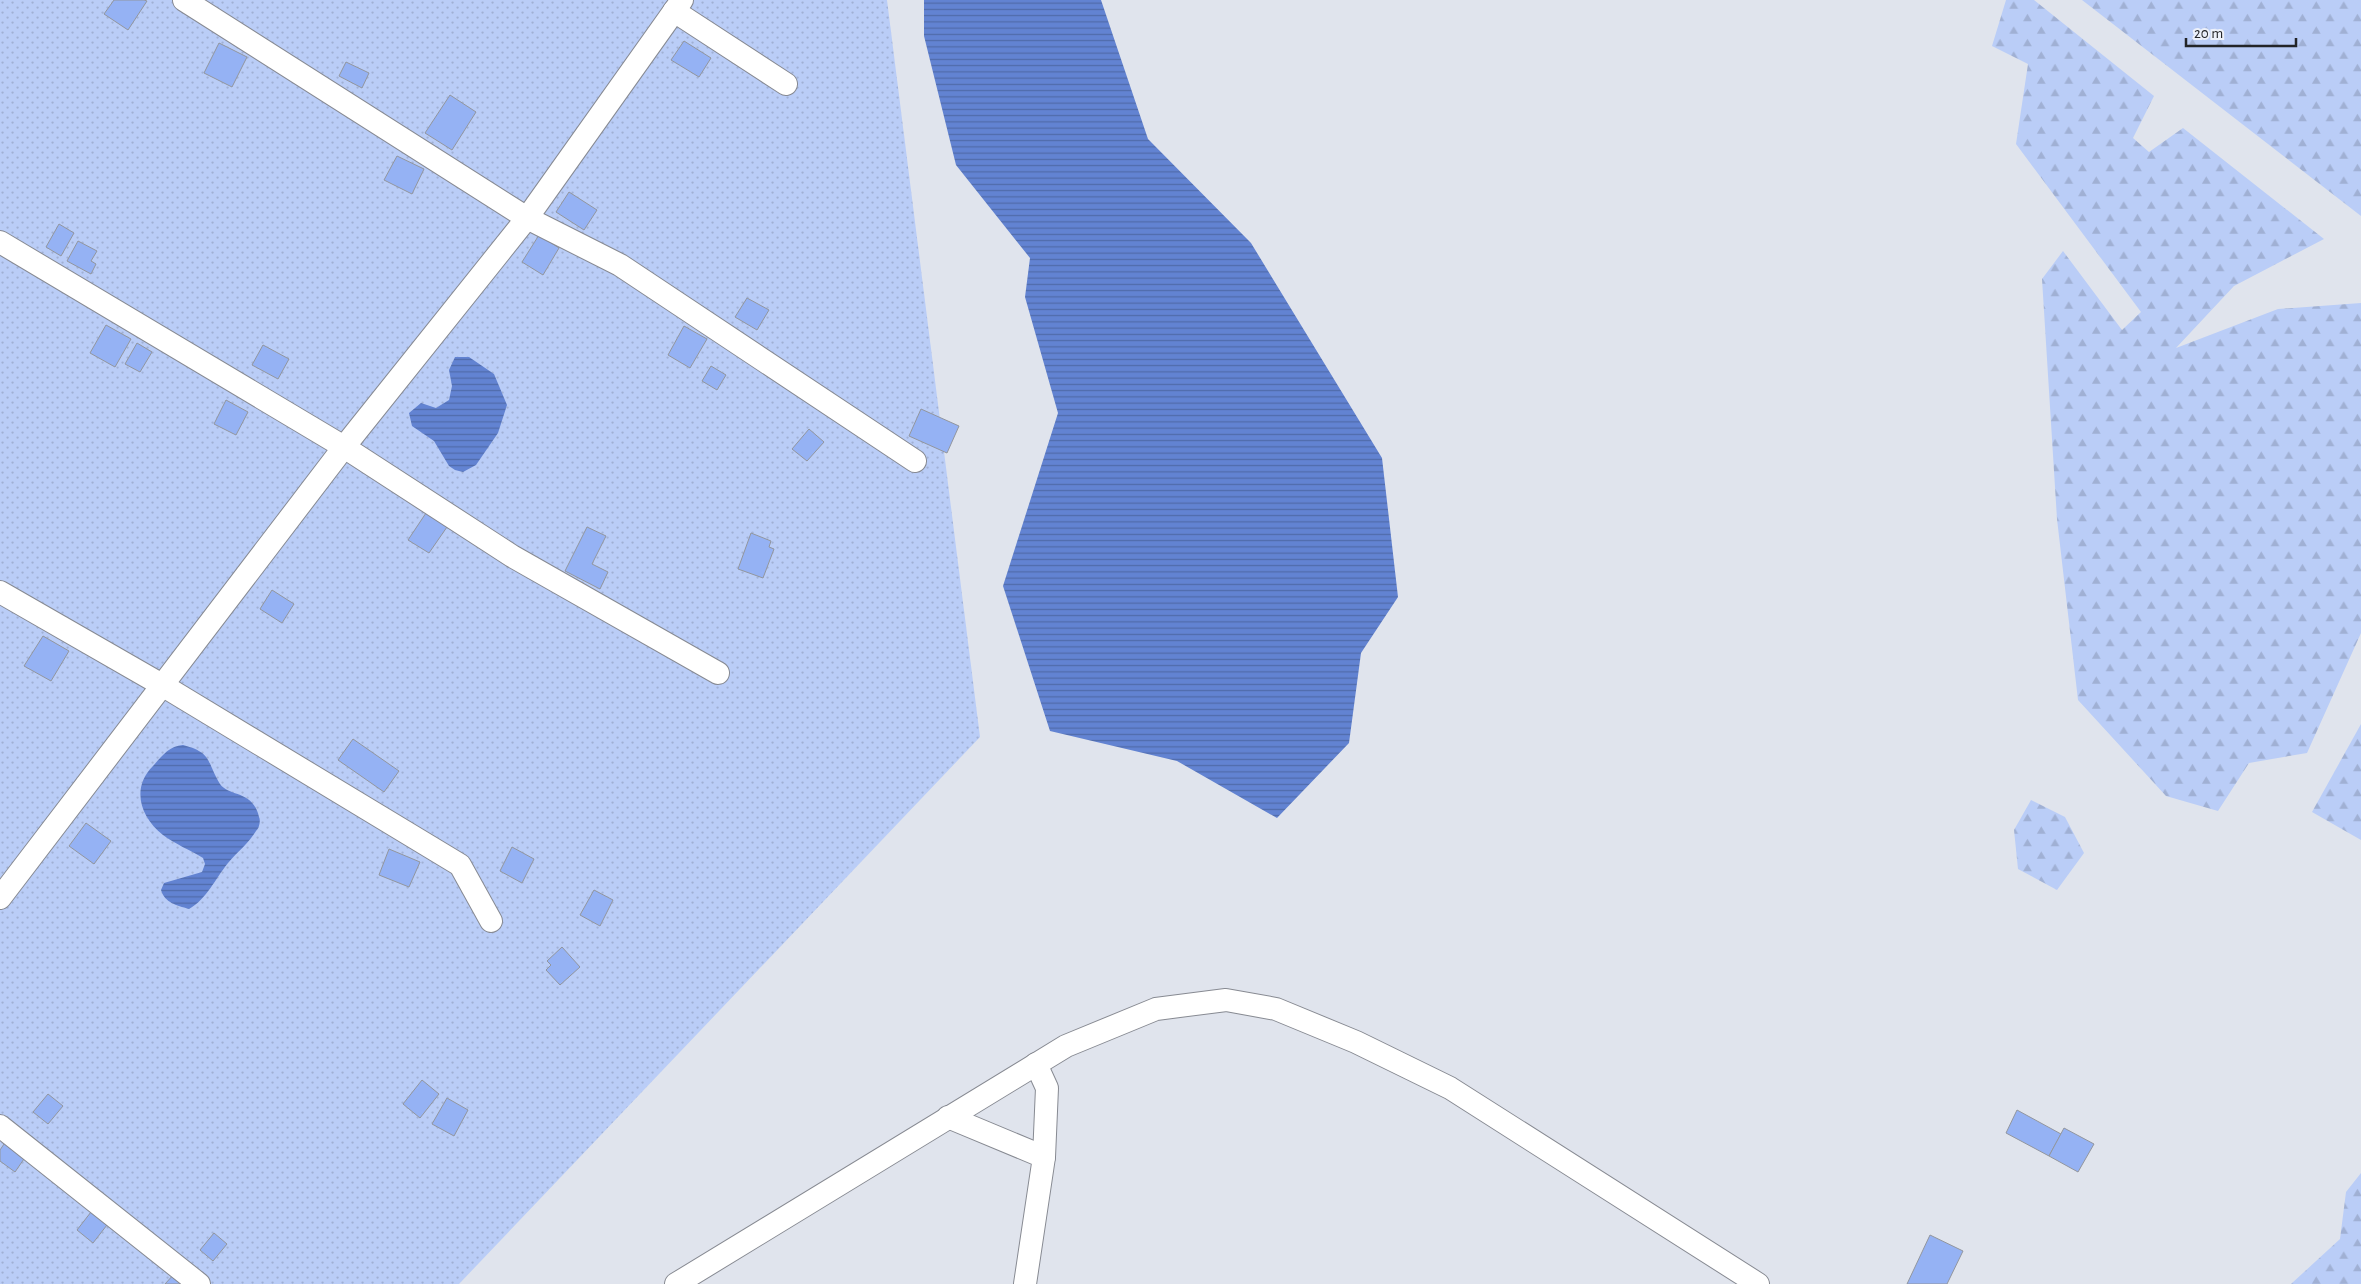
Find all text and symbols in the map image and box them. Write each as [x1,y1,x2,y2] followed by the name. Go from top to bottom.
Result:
[2186,15,2296,47] scale bar
[2194,26,2223,41] text: 20 m

